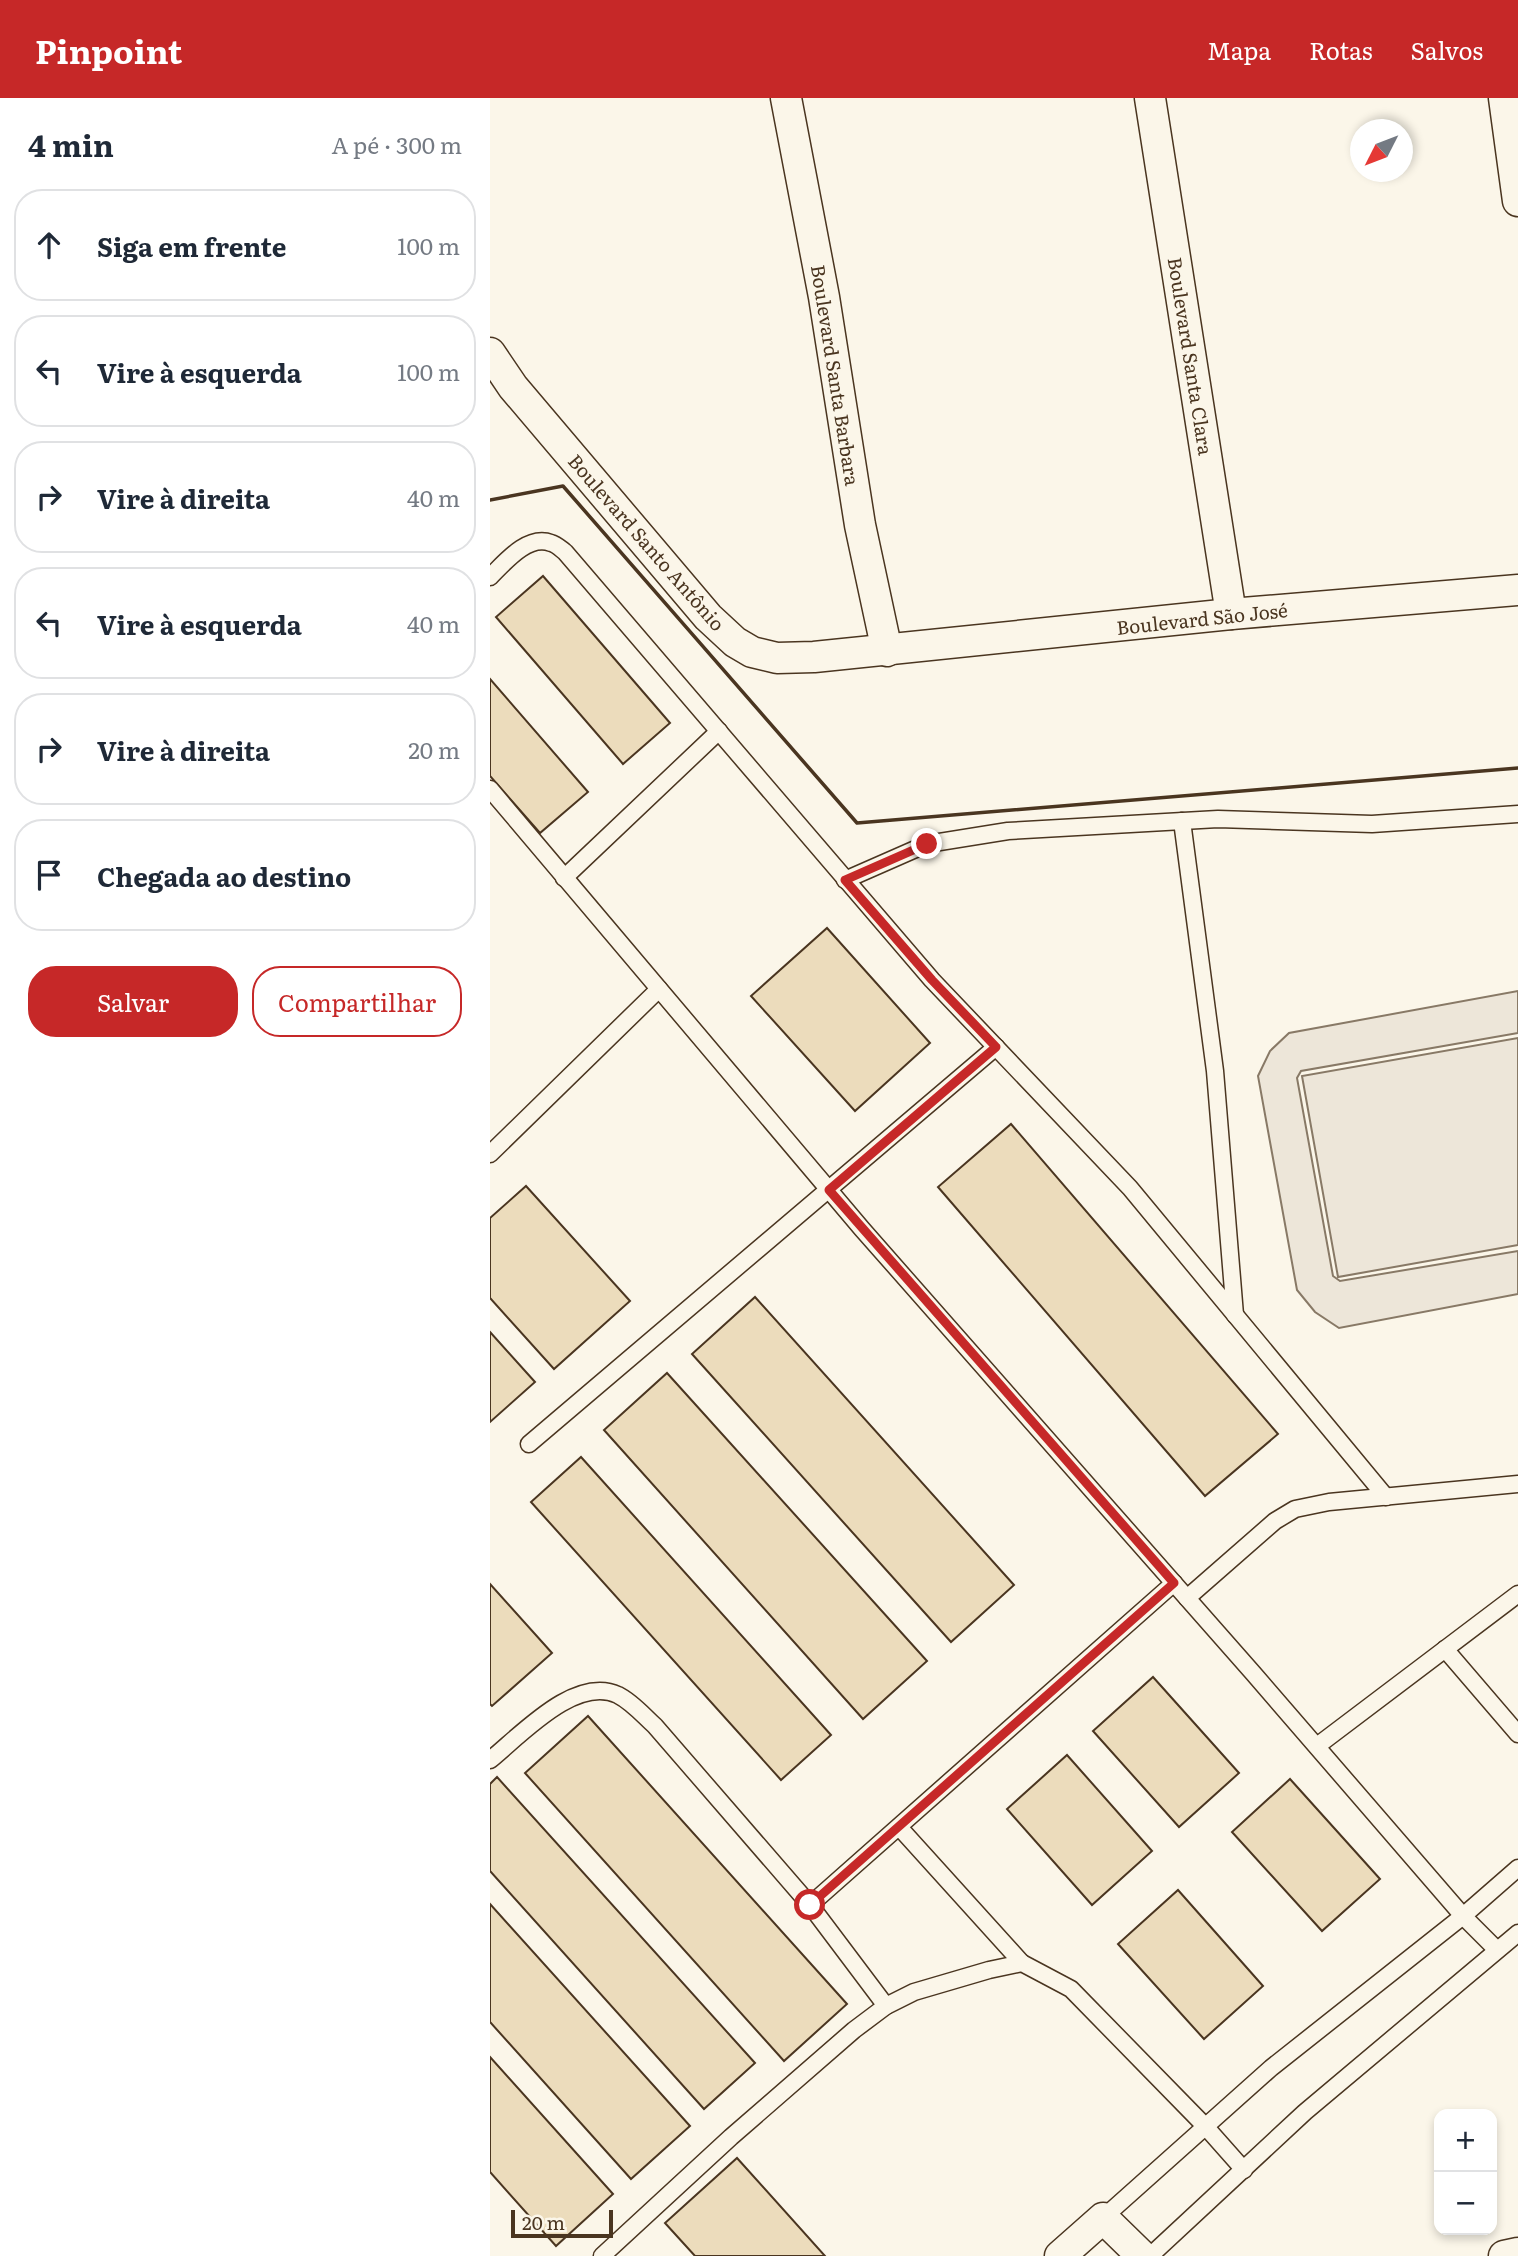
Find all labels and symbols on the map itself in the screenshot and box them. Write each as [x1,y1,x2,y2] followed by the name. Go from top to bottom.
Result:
[1350,119,1413,182] north arrow
[1162,255,1221,458] street label: Boulevard Santa Clara
[805,262,867,488] street label: Boulevard Santa Barbara
[562,447,732,637] street label: Boulevard Santo Antônio
[1115,595,1289,641] street label: Boulevard São José
[911,828,942,859] route end
[794,1889,825,1920] route start
[511,2207,612,2239] scale bar

